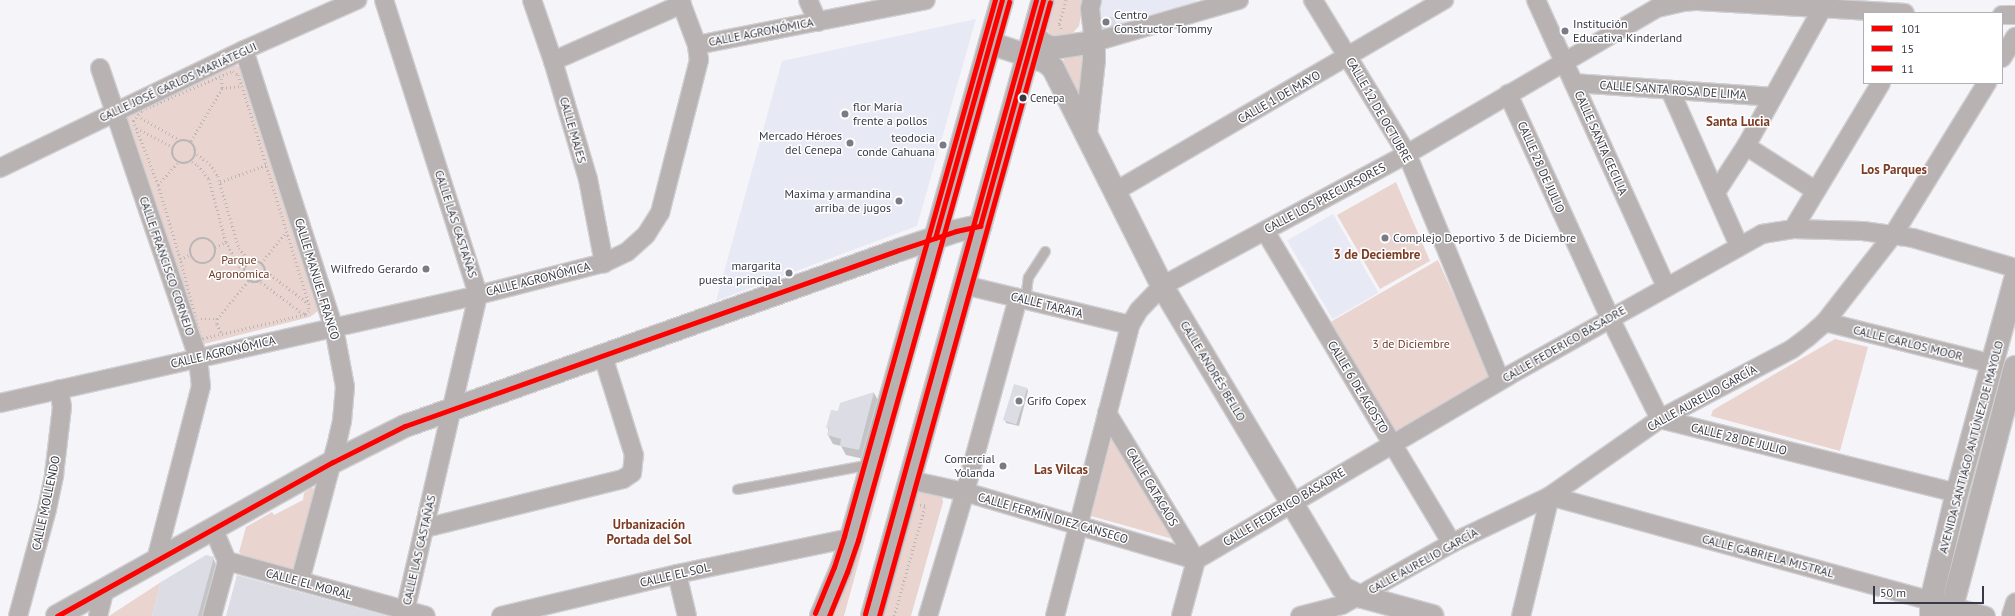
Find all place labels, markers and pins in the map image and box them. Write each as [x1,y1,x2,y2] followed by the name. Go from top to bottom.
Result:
[1114,8,1213,36] place label: Centro Constructor Tommy
[1101,17,1111,27] marker: Centro Constructor Tommy
[1573,17,1682,45] place label: Institución Educativa Kinderland
[1560,26,1570,36] marker: Institución Educativa Kinderland
[1030,91,1064,105] place label: Cenepa
[1018,93,1028,103] marker: Cenepa
[853,100,927,128] place label: flor María frente a pollos
[840,109,850,119] marker: flor María frente a pollos
[759,129,842,157] place label: Mercado Héroes del Cenepa
[857,131,935,159] place label: teodocia conde Cahuana
[845,138,855,148] marker: Mercado Héroes del Cenepa
[938,140,948,150] marker: teodocia conde Cahuana
[784,187,891,215] place label: Maxima y armandina arriba de jugos
[894,196,904,206] marker: Maxima y armandina arriba de jugos
[1393,231,1576,245] place label: Complejo Deportivo 3 de Diciembre
[1380,233,1390,243] marker: Complejo Deportivo 3 de Diciembre
[699,259,781,287] place label: margarita puesta principal
[331,262,418,276] place label: Wilfredo Gerardo
[421,264,431,274] marker: Wilfredo Gerardo
[784,268,794,278] marker: margarita puesta principal
[1027,394,1086,408] place label: Grifo Copex
[1014,396,1024,406] marker: Grifo Copex
[944,452,995,480] place label: Comercial Yolanda
[998,461,1008,471] marker: Comercial Yolanda

